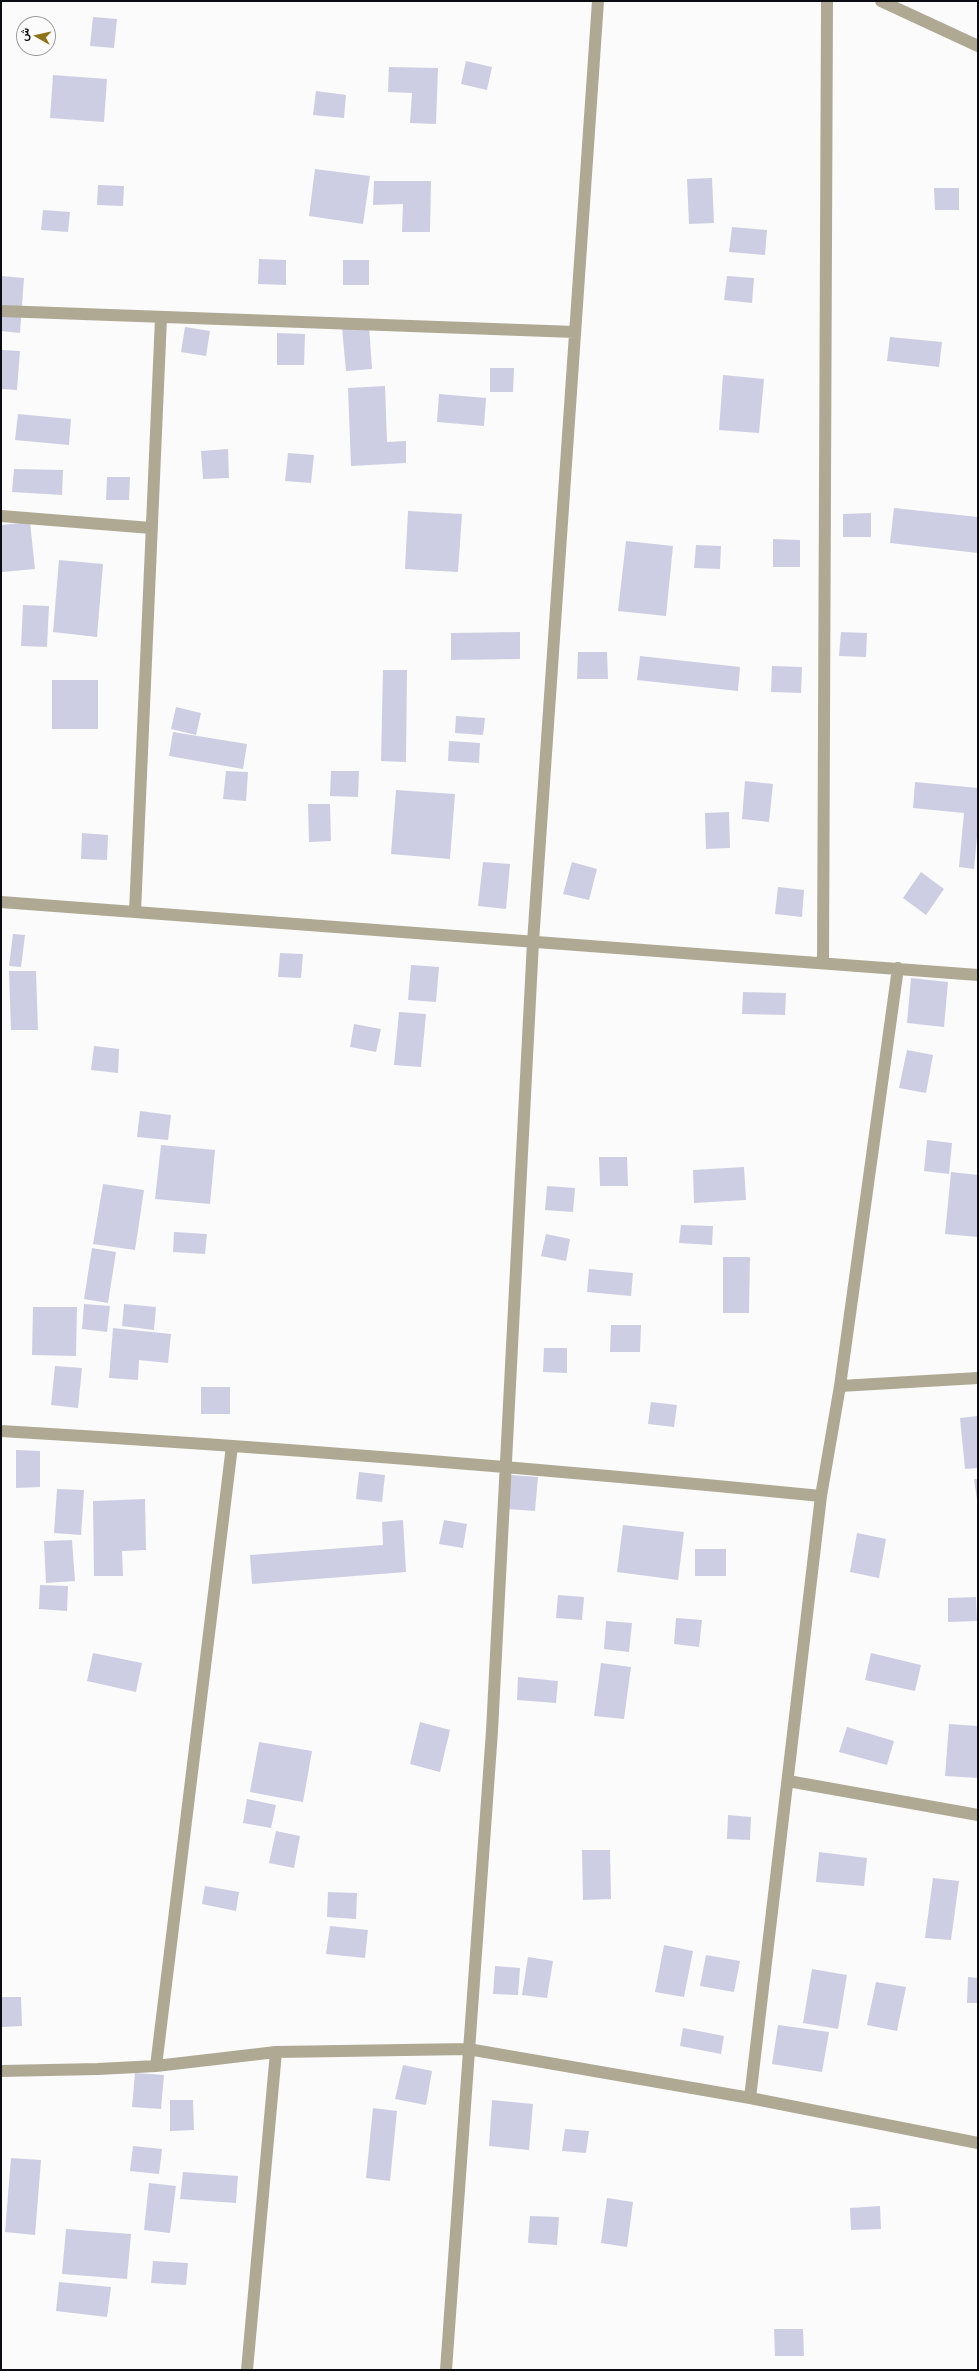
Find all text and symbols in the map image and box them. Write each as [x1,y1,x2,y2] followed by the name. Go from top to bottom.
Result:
[16,16,56,56] north arrow
[17,27,32,42] text: ش

